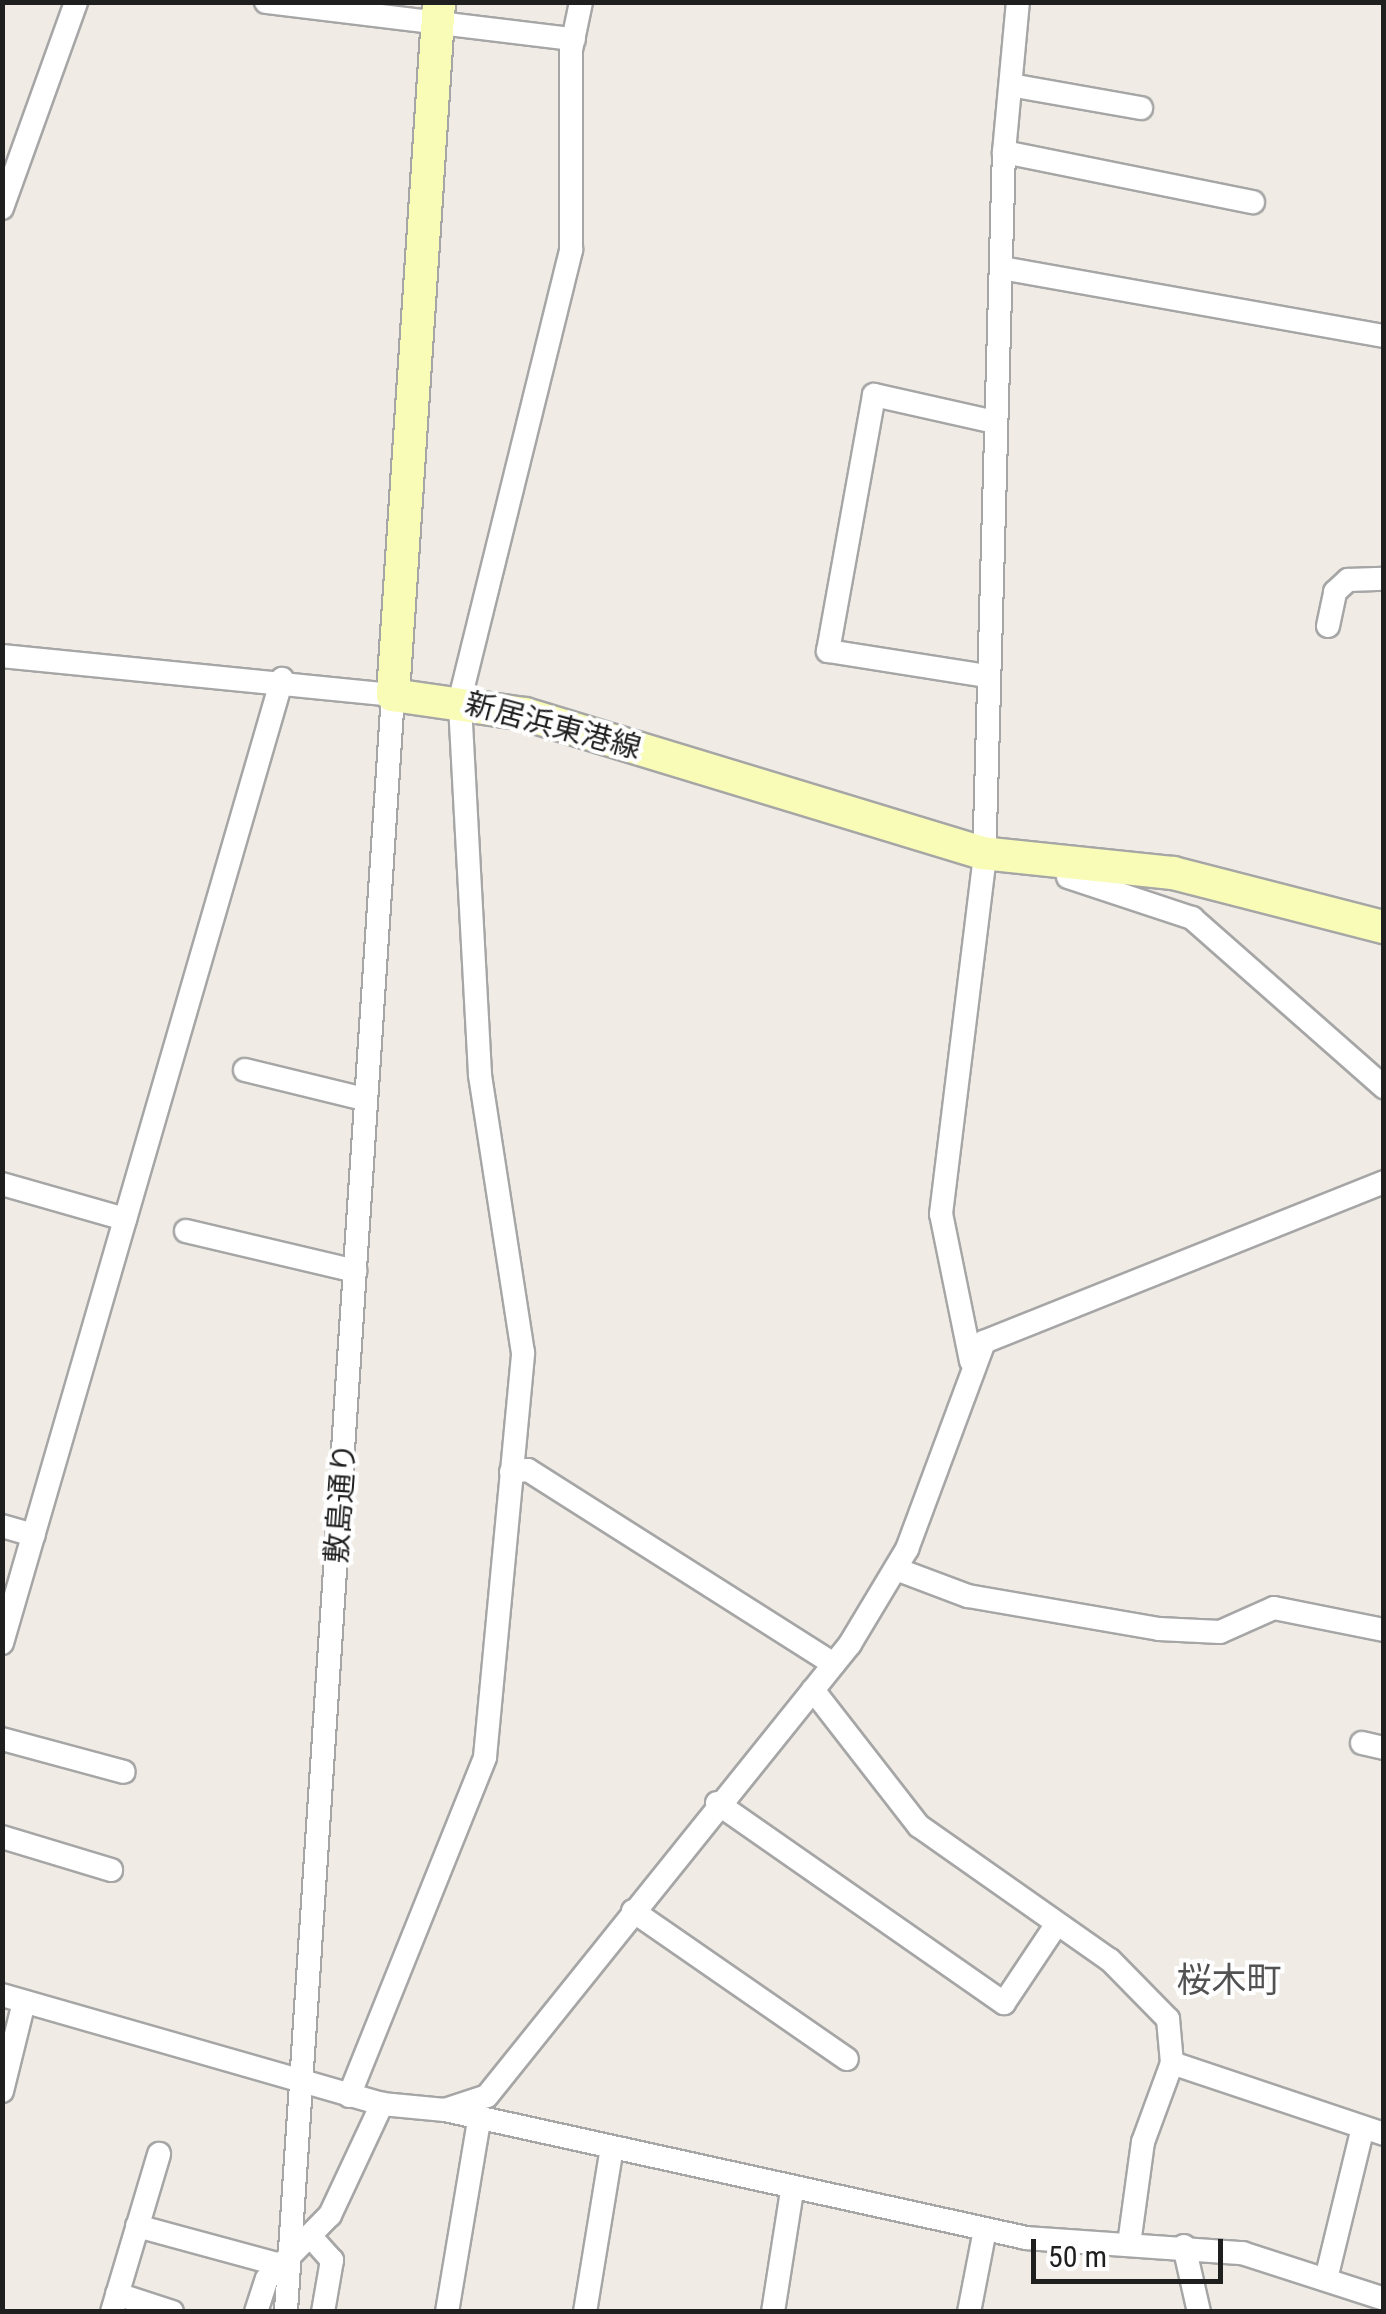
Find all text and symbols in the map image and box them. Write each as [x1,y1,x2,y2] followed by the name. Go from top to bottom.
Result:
[461,685,645,767] street label: 新居浜東港線
[319,1442,363,1564] street label: 敷島通り
[1177,1960,1281,2002] district label: 桜木町
[1036,2219,1228,2281] scale bar
[1048,2239,1107,2274] text: 50 m

